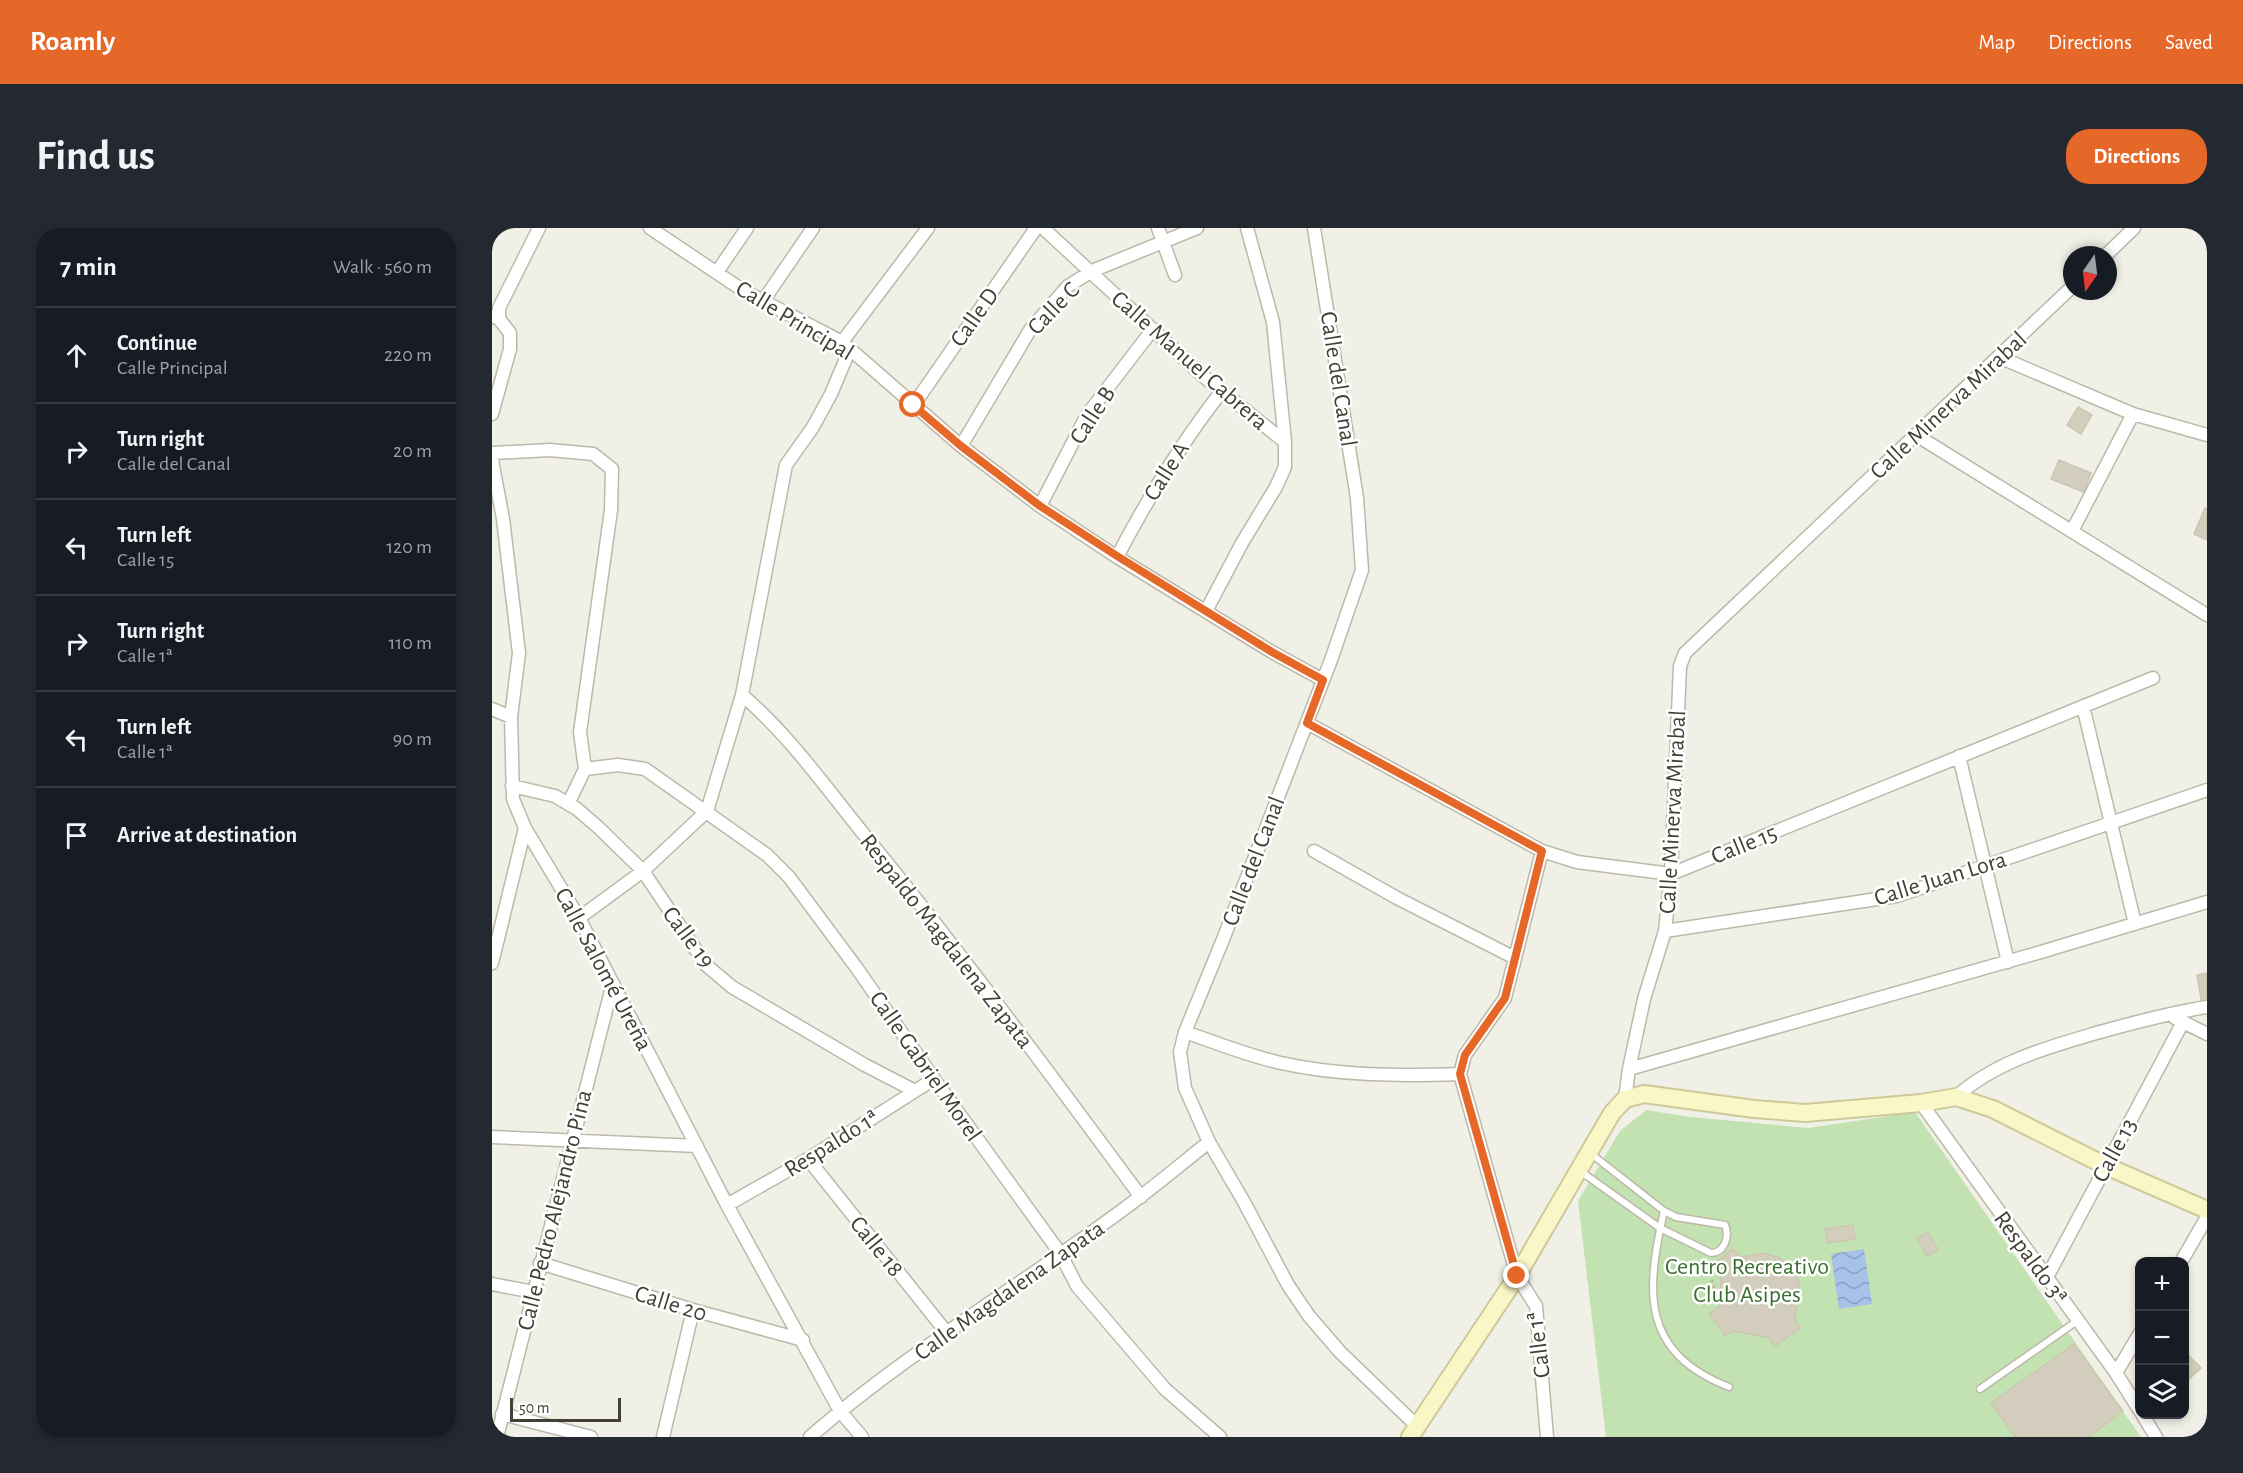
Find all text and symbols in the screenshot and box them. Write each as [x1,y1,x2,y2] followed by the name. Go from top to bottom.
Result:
[30,28,115,56] text: Roamly
[1979,32,2015,53] text: Map
[2048,32,2132,53] text: Directions
[2165,32,2213,53] text: Saved
[2066,129,2207,184] button: Directions
[36,135,155,177] text: Find us
[2063,246,2117,300] north arrow
[60,254,117,280] text: 7 min
[333,257,432,277] text: Walk · 560 m
[731,276,858,365] street label: Calle Principal
[1023,278,1084,340] street label: Calle C
[946,284,1004,351] street label: Calle D
[1107,287,1272,435] street label: Calle Manuel Cabrera
[1315,310,1361,448] street label: Calle del Canal
[1866,327,2032,484] street label: Calle Minerva Mirabal
[117,332,197,354] text: Continue
[60,339,93,372] icon: ahead
[384,345,432,365] text: 220 m
[117,358,228,378] text: Calle Principal
[1066,382,1120,449] street label: Calle B
[899,391,925,417] route start
[117,428,204,450] text: Turn right
[60,435,93,468] icon: right
[1140,438,1194,505] street label: Calle A
[393,441,432,461] text: 20 m
[117,454,231,474] text: Calle del Canal
[117,524,191,546] text: Turn left
[60,531,93,564] icon: left
[386,537,432,557] text: 120 m
[117,550,174,570] text: Calle 15
[117,620,204,642] text: Turn right
[60,627,93,660] icon: right
[388,633,432,653] text: 110 m
[117,646,172,666] text: Calle 1ª
[1656,709,1690,915] street label: Calle Minerva Mirabal
[117,716,191,738] text: Turn left
[60,723,93,756] icon: left
[393,729,432,749] text: 90 m
[117,742,172,762] text: Calle 1ª
[1218,793,1290,929] street label: Calle del Canal
[60,819,93,852] icon: arrive
[1708,821,1781,869] street label: Calle 15
[117,824,297,846] text: Arrive at destination
[855,830,1037,1053] street label: Respaldo Magdalena Zapata
[1871,847,2009,910] street label: Calle Juan Lora
[550,884,656,1055] street label: Calle Salomé Ureña
[658,902,719,973] street label: Calle 19
[865,987,986,1146] street label: Calle Gabriel Morel
[513,1087,596,1333] street label: Calle Pedro Alejandro Pina
[780,1105,883,1182] street label: Respaldo 1ª
[2088,1115,2142,1186] street label: Calle 13
[1989,1207,2072,1308] street label: Respaldo 3ª
[845,1212,908,1281] street label: Calle 18
[910,1216,1109,1365] street label: Calle Magdalena Zapata
[1665,1255,1829,1307] park label: Centro Recreativo Club Asipes
[2135,1257,2189,1419] map controls
[2135,1257,2189,1311] button: +
[1503,1262,1529,1288] route end
[632,1282,710,1326] street label: Calle 20
[1523,1310,1555,1379] street label: Calle 1ª
[2135,1311,2189,1365] button: −
[2135,1365,2189,1419] button: layers
[510,1395,621,1422] scale bar
[519,1400,550,1416] text: 50 m

